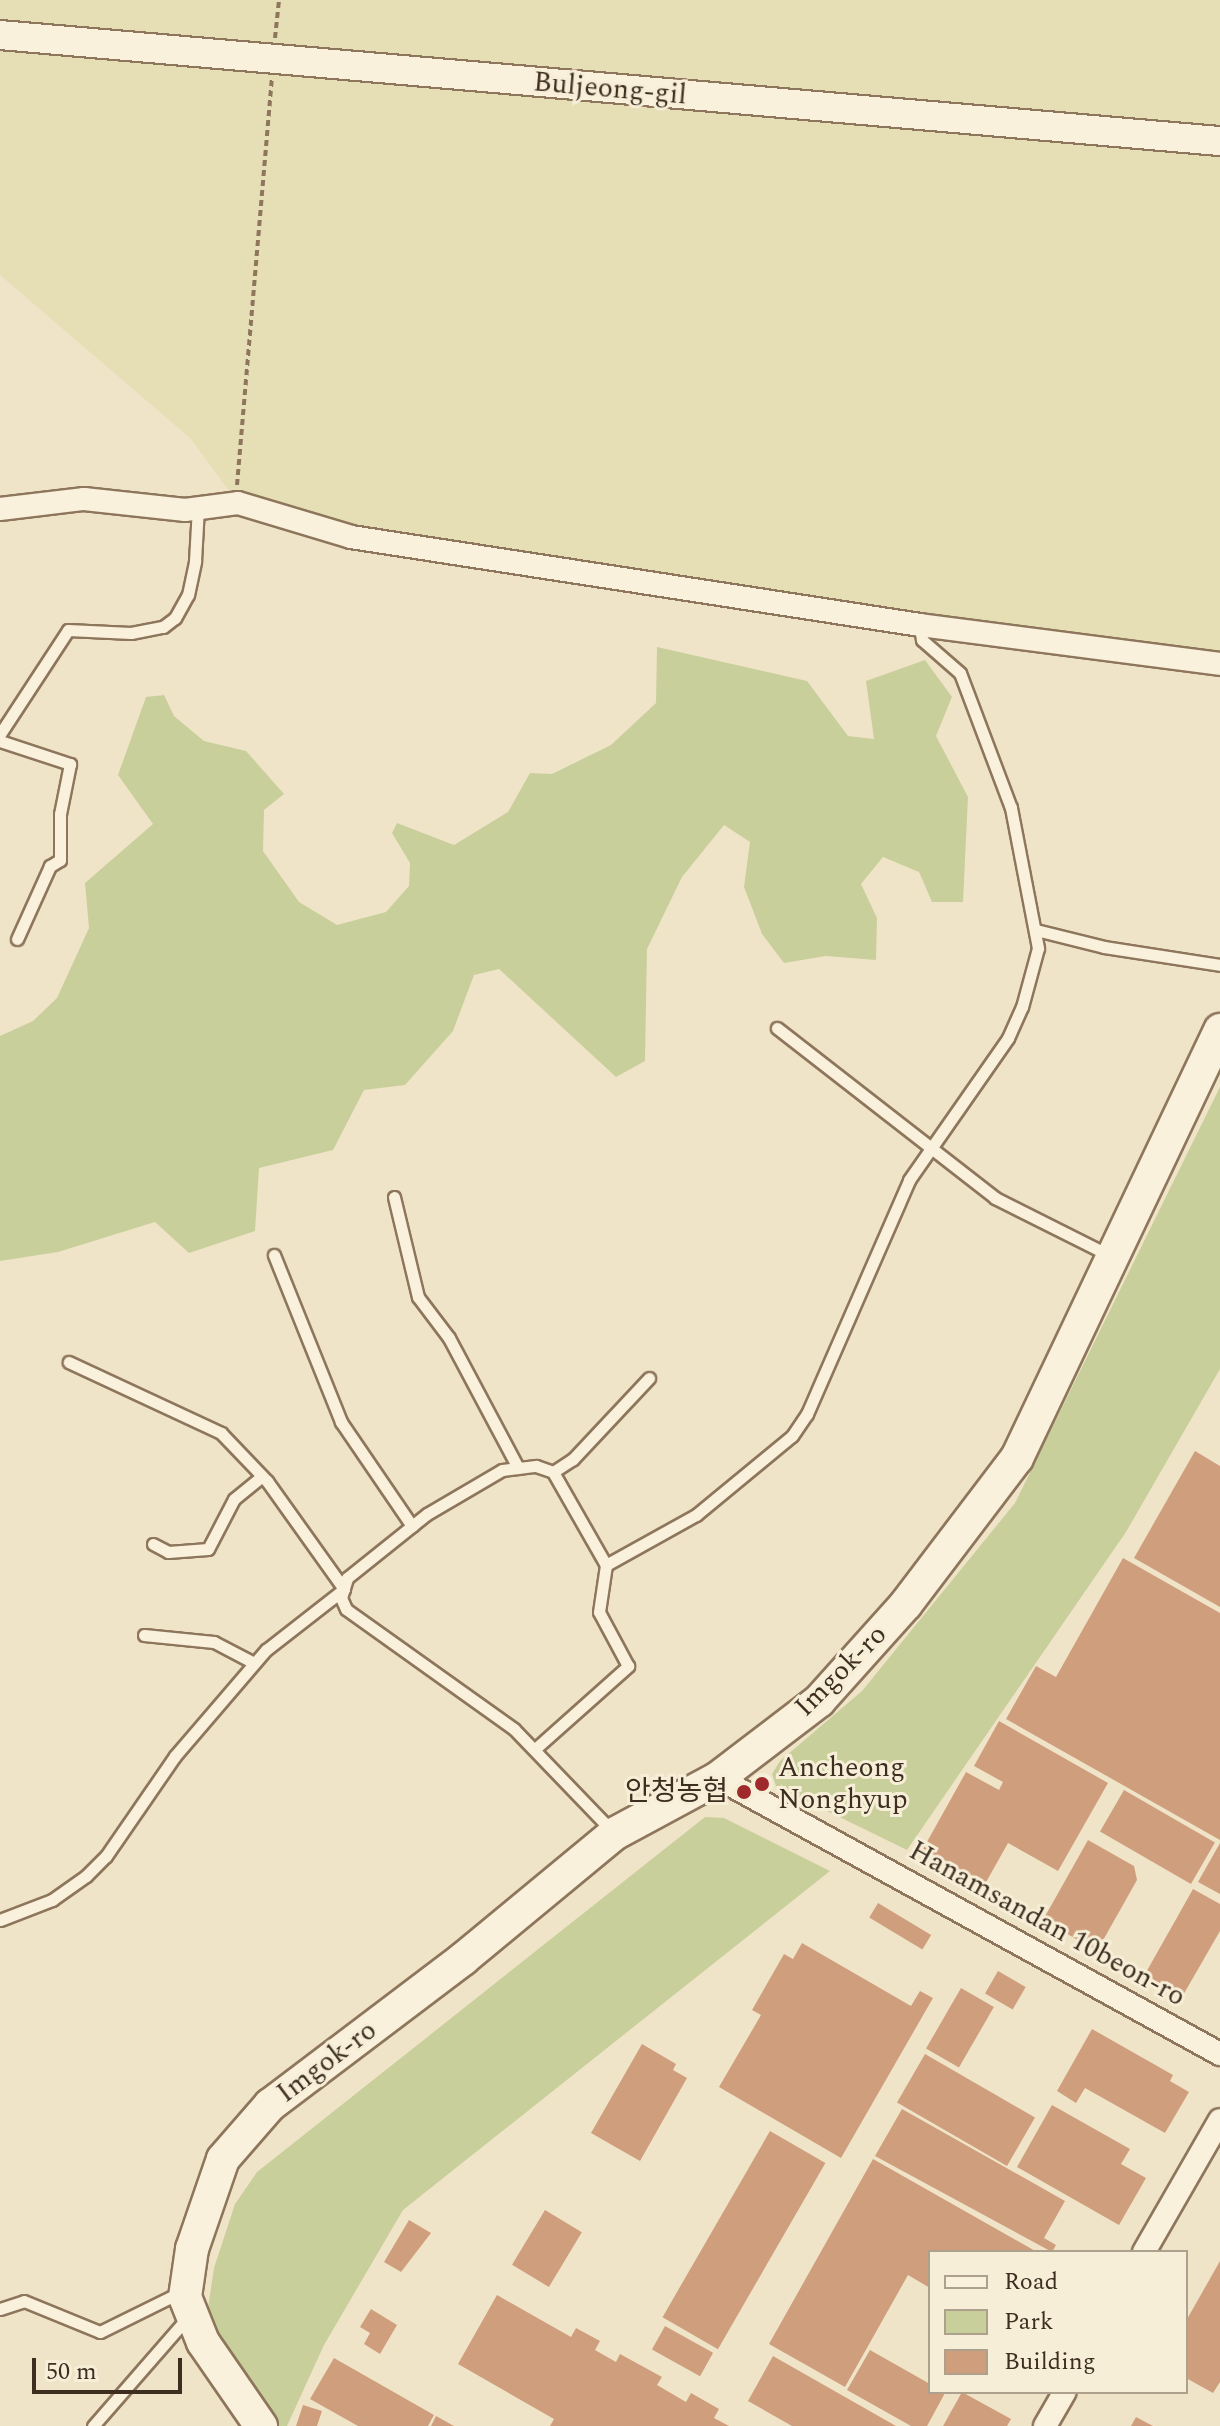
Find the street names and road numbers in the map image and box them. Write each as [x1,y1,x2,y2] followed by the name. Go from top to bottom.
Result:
[532,66,688,112] street label: Buljeong-gil
[788,1618,894,1724] street label: Imgok-ro
[903,1834,1191,2014] street label: Hanamsandan 10beon-ro
[270,2014,384,2110] street label: Imgok-ro

